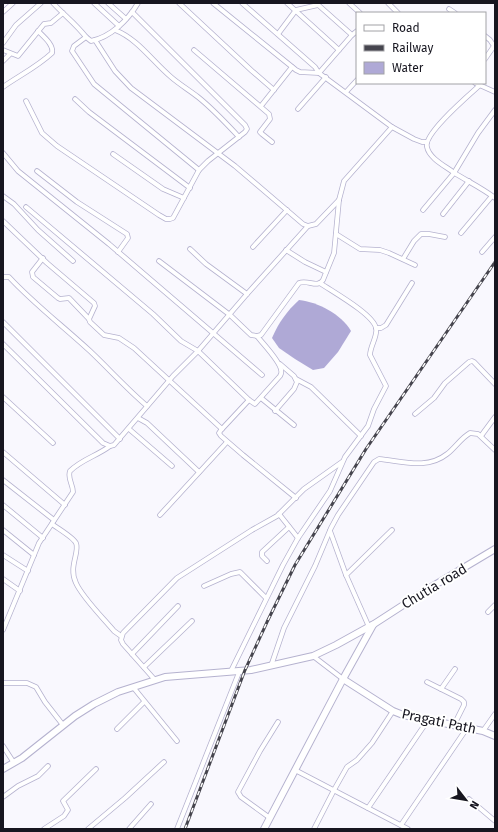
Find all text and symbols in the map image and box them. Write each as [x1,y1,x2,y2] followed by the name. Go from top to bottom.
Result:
[356,12,486,84] legend
[392,21,420,35] text: Road
[392,41,433,55] text: Railway
[392,61,424,75] text: Water
[398,560,470,613] street label: Chutia road
[400,705,478,738] street label: Pragati Path
[446,780,486,820] north arrow
[467,798,482,811] text: N

